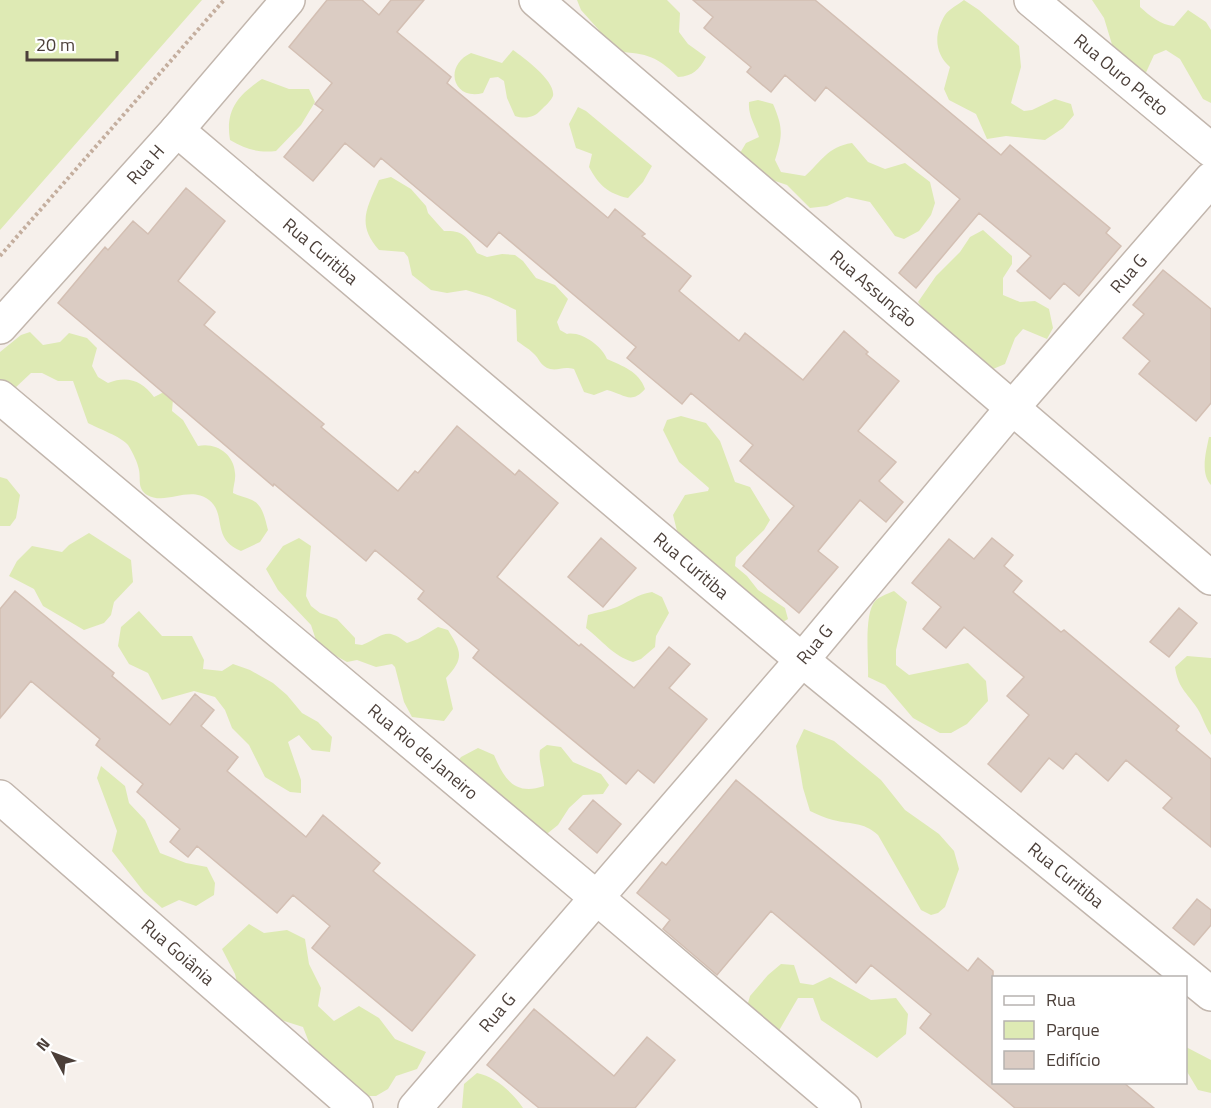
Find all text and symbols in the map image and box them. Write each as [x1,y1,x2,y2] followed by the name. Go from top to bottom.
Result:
[27,24,117,62] scale bar
[1068,27,1174,122] street label: Rua Ouro Preto
[36,31,75,58] text: 20 m
[120,138,171,191] street label: Rua H
[277,211,364,291] street label: Rua Curitiba
[824,243,923,333] street label: Rua Assunção
[1104,248,1153,299] street label: Rua G
[648,526,735,606] street label: Rua Curitiba
[790,619,839,670] street label: Rua G
[362,697,484,806] street label: Rua Rio de Janeiro
[1022,836,1110,914] street label: Rua Curitiba
[135,912,221,992] street label: Rua Goiânia
[992,976,1187,1084] legend
[1046,986,1076,1013] text: Rua
[472,987,522,1038] street label: Rua G
[1046,1016,1100,1043] text: Parque
[24,1024,84,1084] north arrow
[30,1032,55,1056] text: N
[1046,1046,1100,1073] text: Edifício

